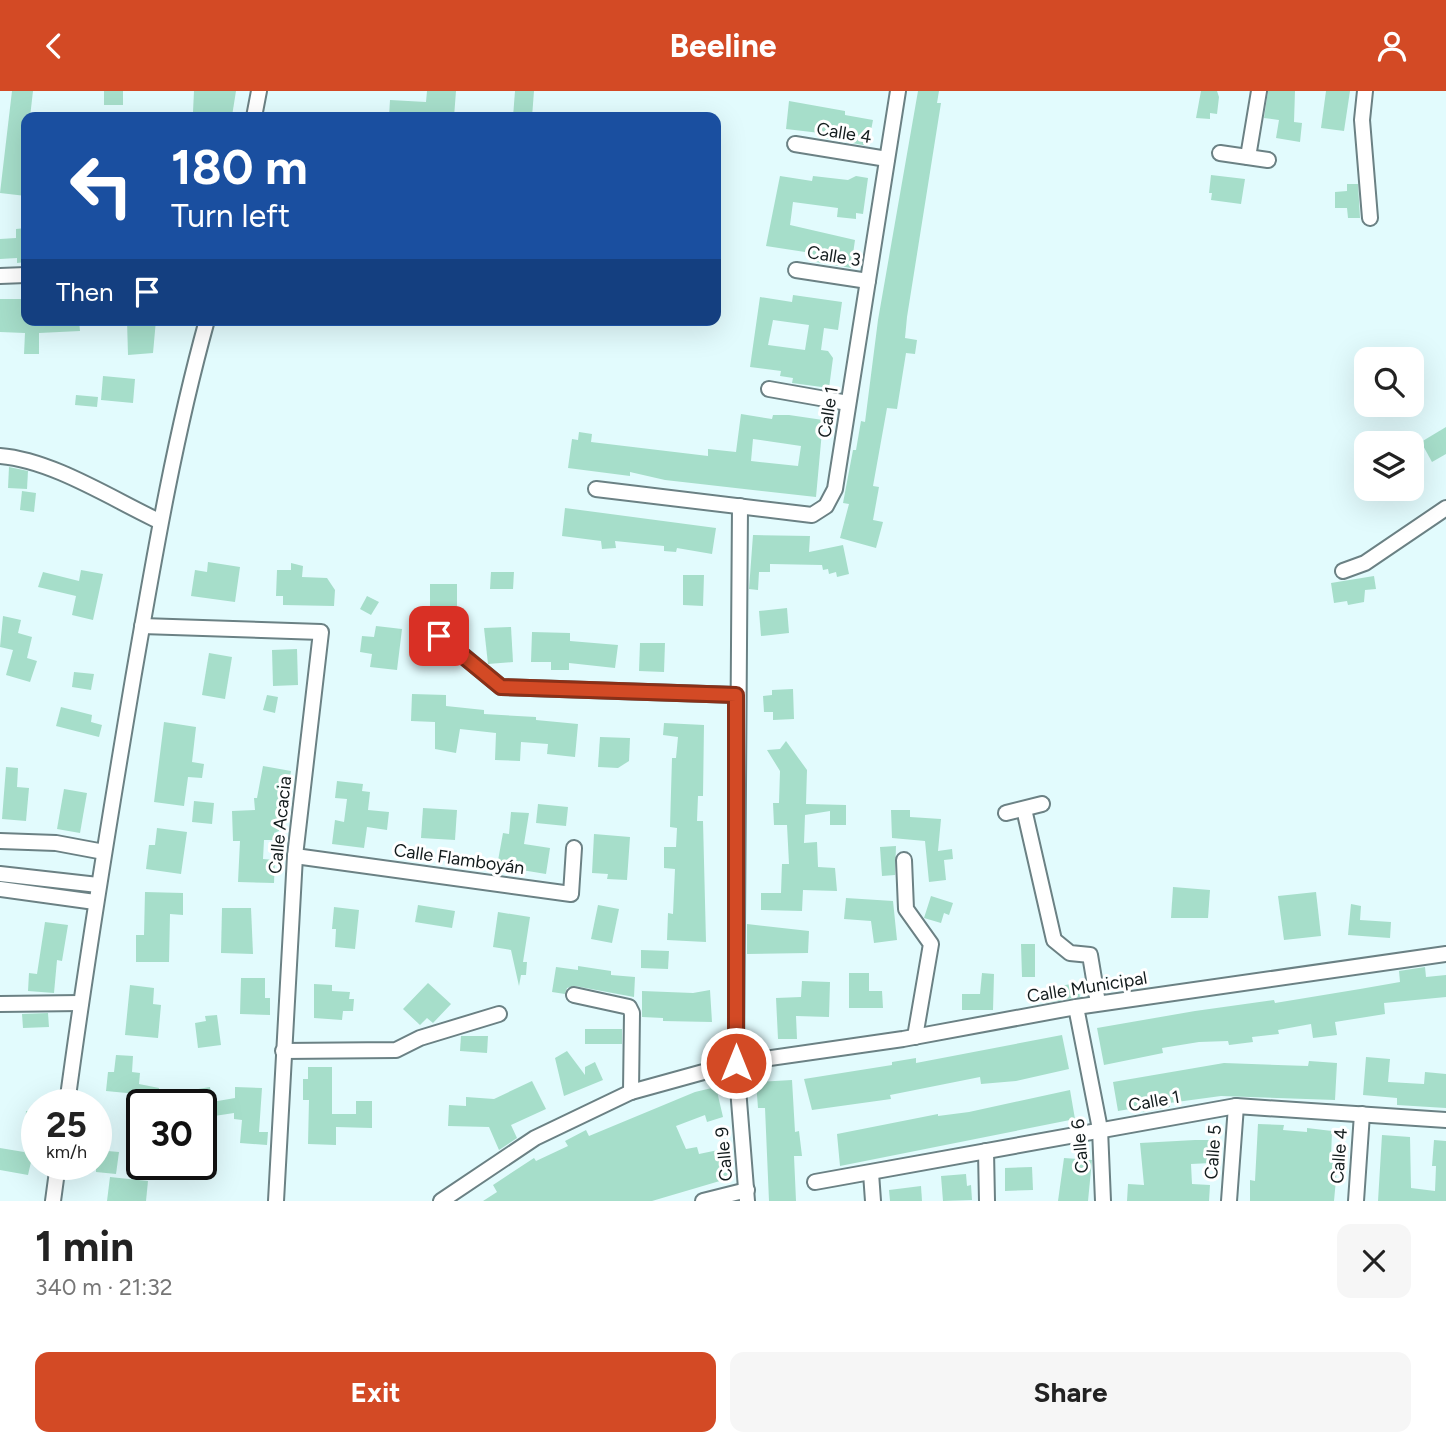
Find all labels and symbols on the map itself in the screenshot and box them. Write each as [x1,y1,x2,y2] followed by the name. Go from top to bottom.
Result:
[815,118,873,148] street label: Calle 4
[806,241,862,271] street label: Calle 3
[813,385,843,439] street label: Calle 1
[409,606,469,666] pin
[264,775,296,875] street label: Calle Acacia
[392,839,526,879] street label: Calle Flamboyán
[1025,967,1149,1007] street label: Calle Municipal
[699,1026,773,1100] position arrow
[1127,1086,1181,1116] street label: Calle 1
[126,1089,217,1180] speed limit sign: 30
[1067,1118,1093,1174] street label: Calle 6
[1200,1124,1226,1180] street label: Calle 5
[711,1126,737,1182] street label: Calle 9
[1326,1128,1352,1184] street label: Calle 4

